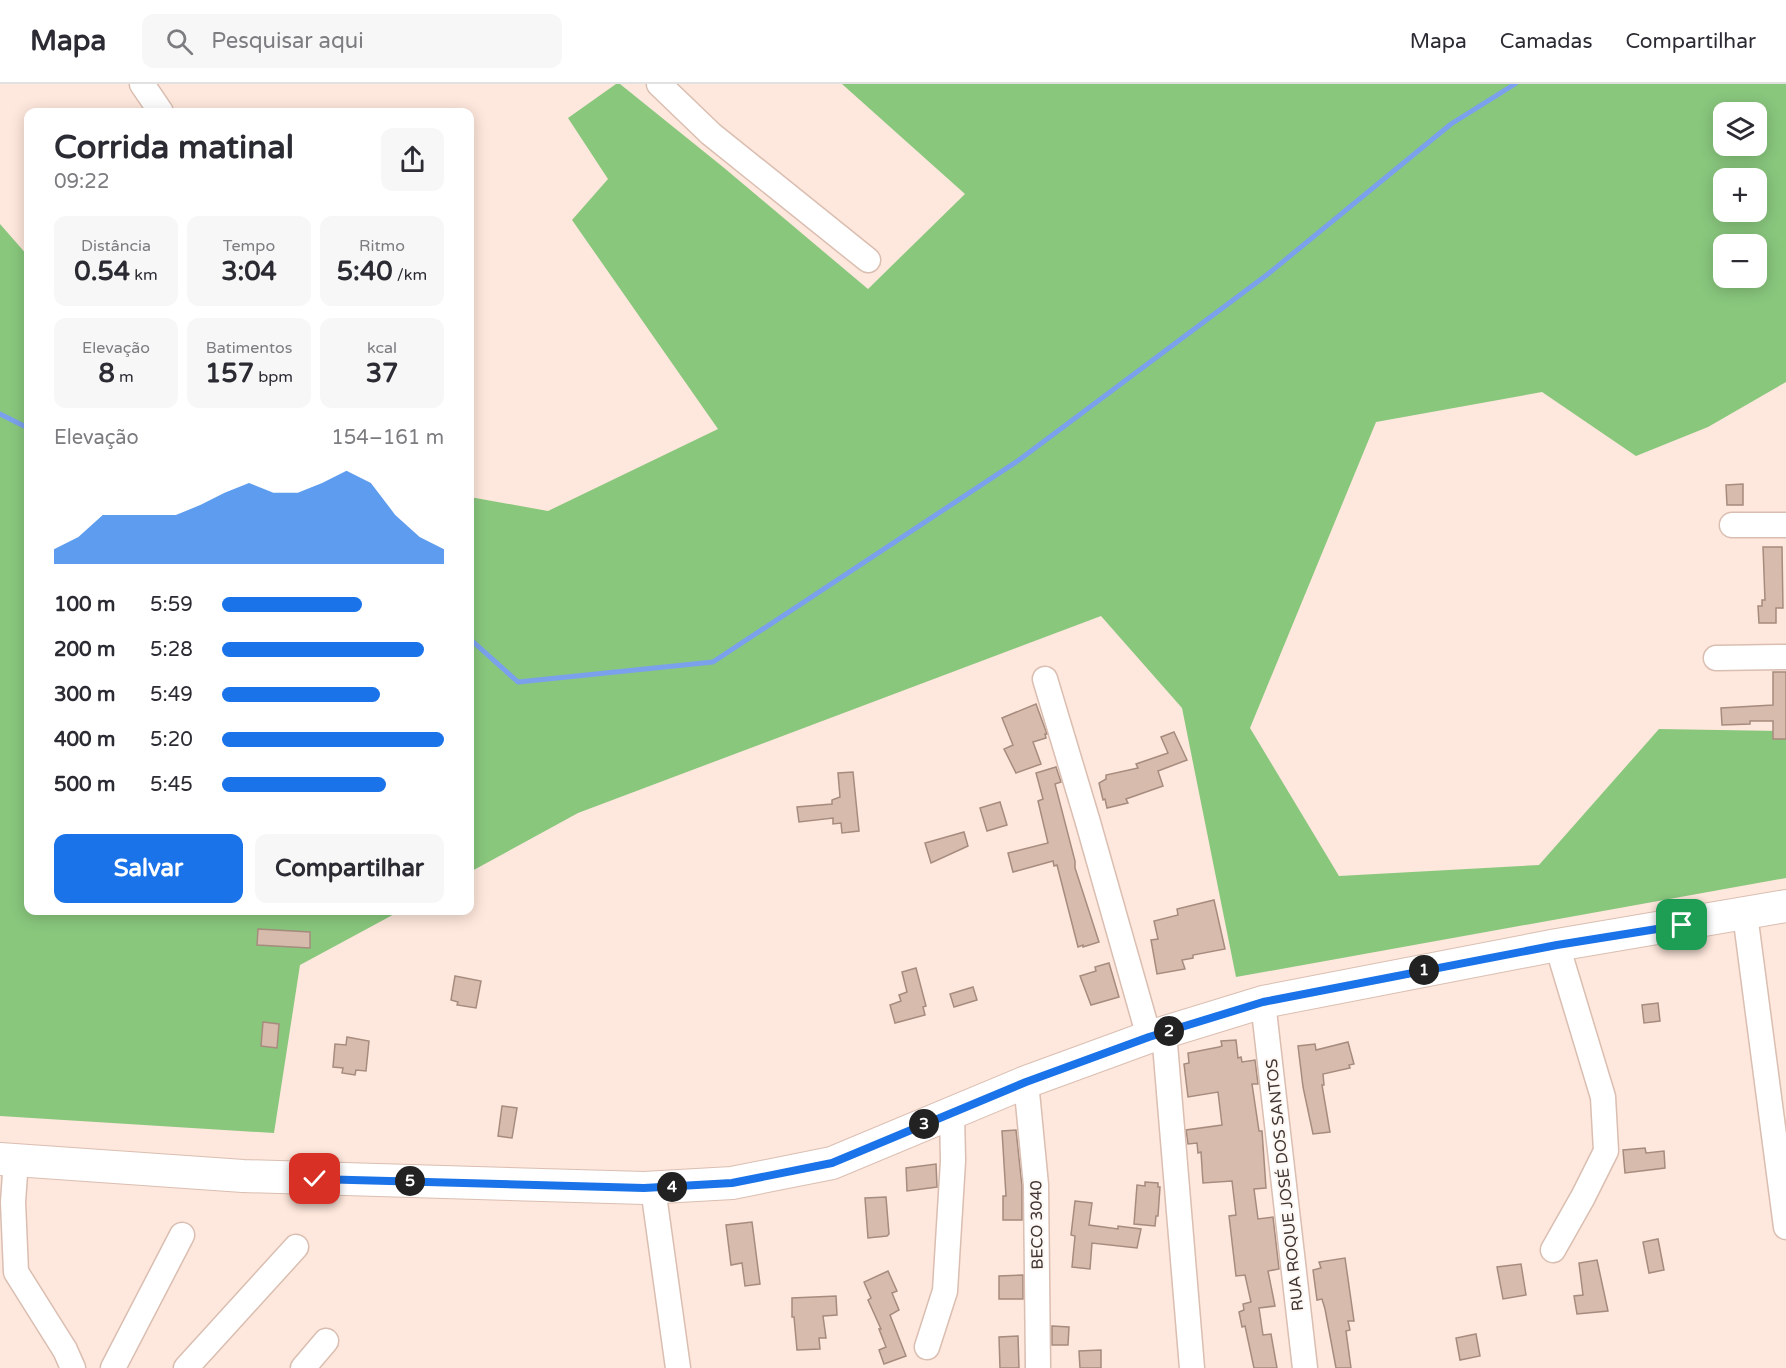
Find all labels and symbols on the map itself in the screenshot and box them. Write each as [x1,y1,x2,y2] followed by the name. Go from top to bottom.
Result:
[1656,899,1707,950] pin
[1409,955,1439,985] pin: 1
[1154,1016,1184,1046] pin: 2
[1262,1058,1308,1312] street label: RUA ROQUE JOSÉ DOS SANTOS
[909,1109,939,1139] pin: 3
[289,1153,340,1204] pin
[395,1166,425,1196] pin: 5
[657,1172,687,1202] pin: 4
[1026,1180,1048,1270] street label: BECO 3040

